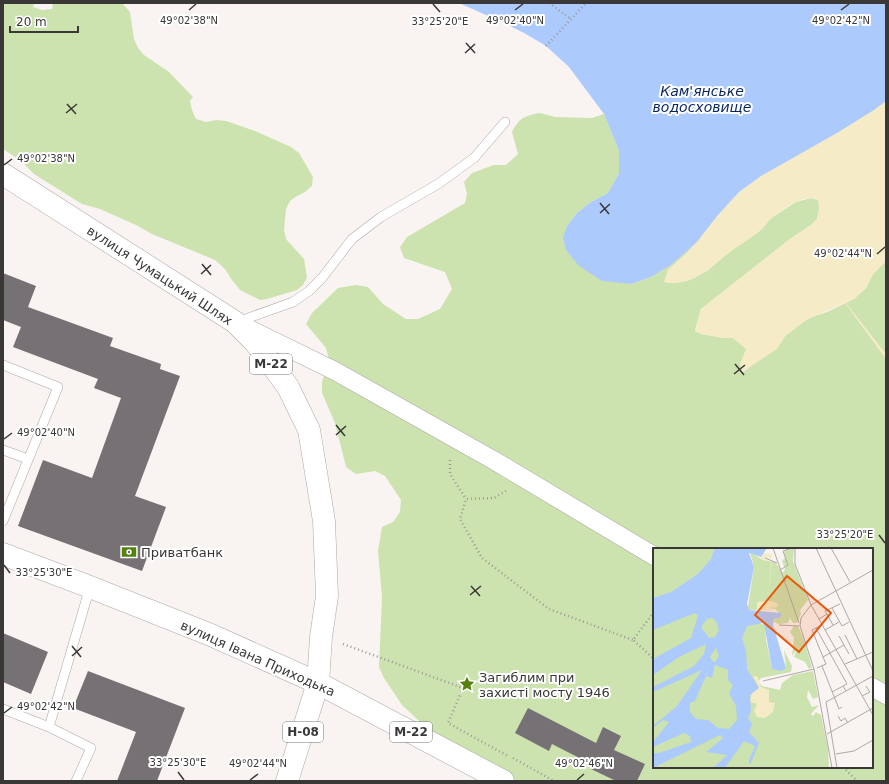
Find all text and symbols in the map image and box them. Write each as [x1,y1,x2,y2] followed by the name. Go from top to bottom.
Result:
[10,8,78,34] scale bar
[16,15,47,29] text: 20 m
[160,15,218,26] text: 49°02'38"N
[486,15,544,26] text: 49°02'40"N
[812,15,870,26] text: 49°02'42"N
[412,16,468,27] text: 33°25'20"E
[653,83,751,115] water label: Кам'янське водосховище
[17,153,75,164] text: 49°02'38"N
[84,223,236,328] street label: вулиця Чумацький Шлях
[814,248,872,259] text: 49°02'44"N
[250,354,292,374] road number: М-22
[17,427,75,438] text: 49°02'40"N
[817,529,873,540] text: 33°25'20"E
[120,543,138,561] bank icon: Приватбанк
[141,545,223,560] place label: Приватбанк
[653,548,873,768] inset map
[16,567,72,578] text: 33°25'30"E
[178,618,337,699] street label: вулиця Івана Приходька
[479,670,610,700] place label: Загиблим при захисті мосту 1946
[458,675,476,693] place icon: Загиблим при захисті мосту 1946
[17,701,75,712] text: 49°02'42"N
[283,722,323,742] road number: Н-08
[390,722,432,742] road number: М-22
[150,757,206,768] text: 33°25'30"E
[229,758,287,769] text: 49°02'44"N
[555,758,613,769] text: 49°02'46"N

